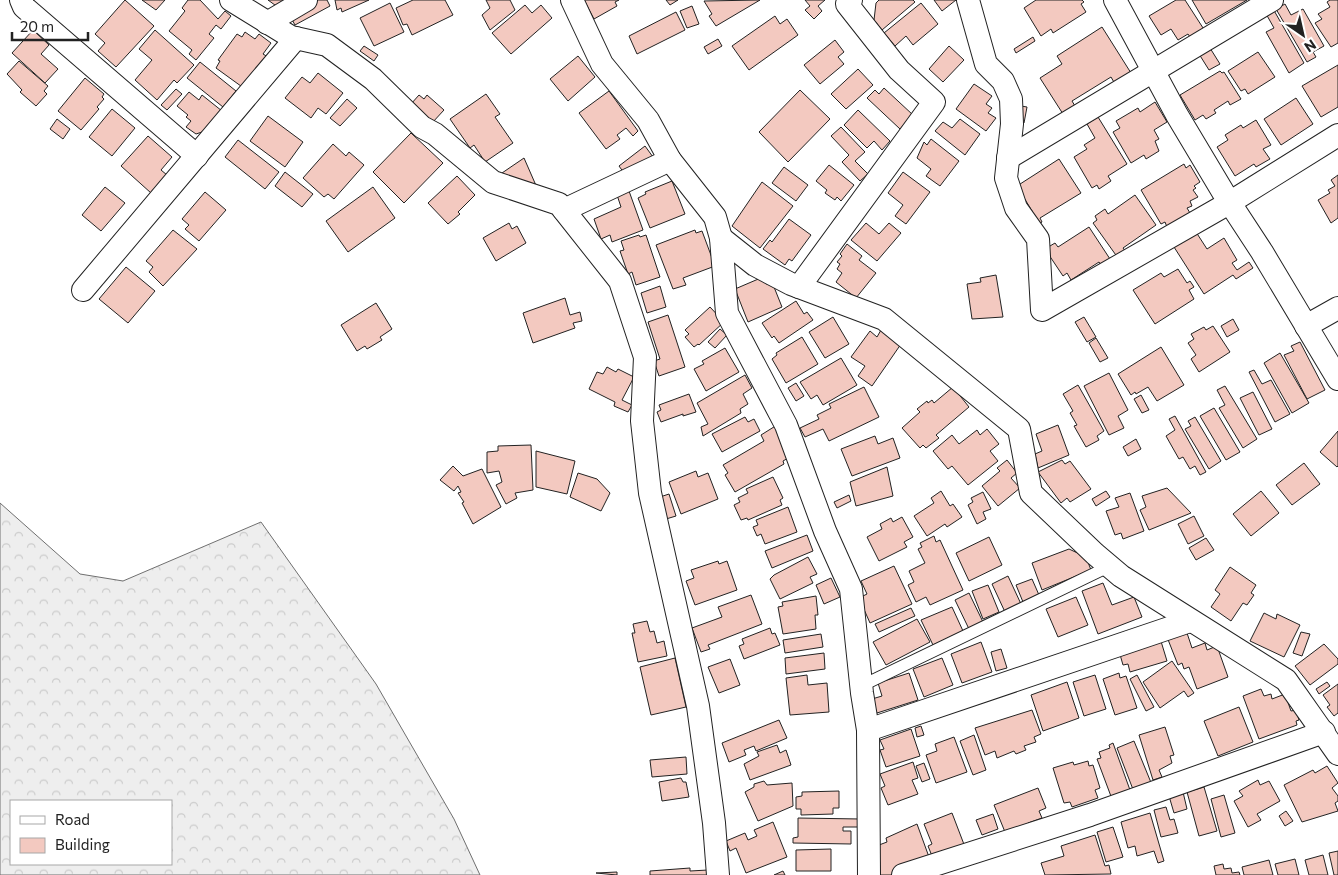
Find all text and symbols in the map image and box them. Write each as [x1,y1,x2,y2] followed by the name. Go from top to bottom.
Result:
[12,10,89,42] scale bar
[1278,10,1328,60] north arrow
[20,17,54,35] text: 20 m
[1301,36,1320,56] text: N
[10,800,172,865] legend
[55,810,90,828] text: Road
[55,835,110,853] text: Building

